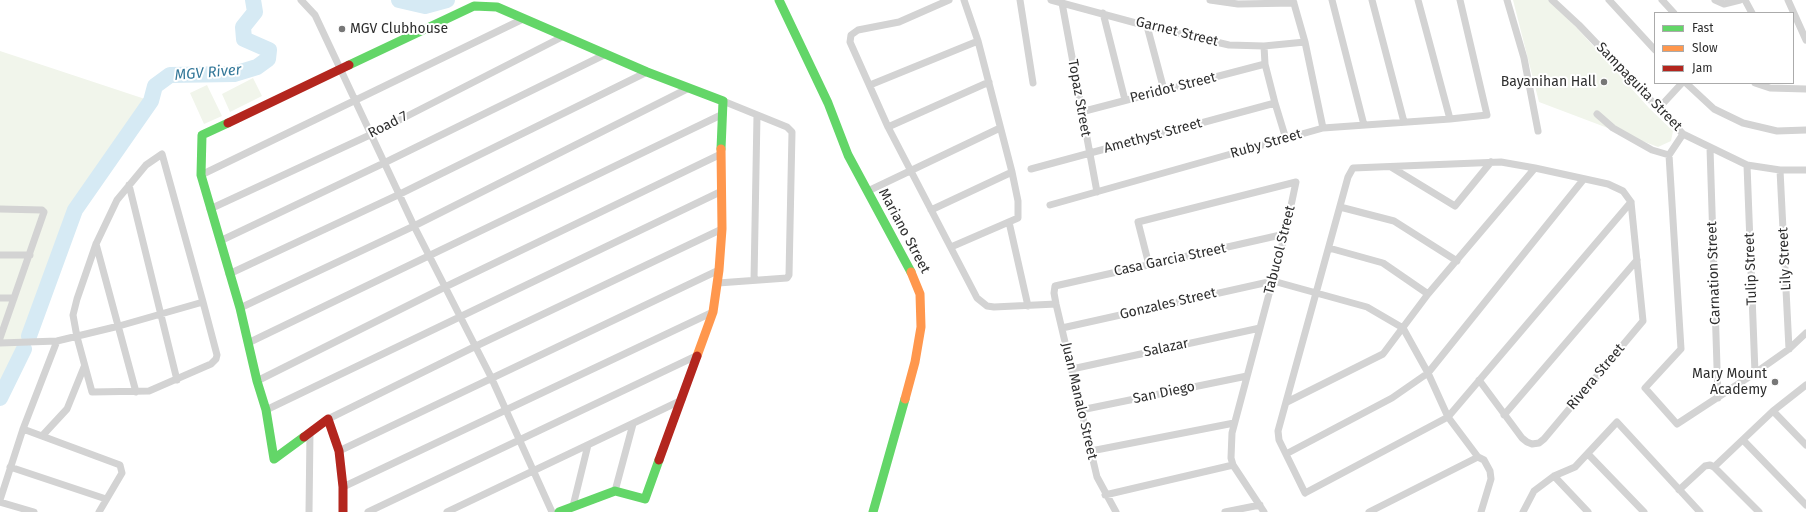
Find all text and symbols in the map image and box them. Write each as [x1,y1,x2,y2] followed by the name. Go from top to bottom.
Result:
[1654,12,1794,84] legend
[1134,14,1220,50] street label: Garnet Street
[350,21,448,37] place label: MGV Clubhouse
[1692,21,1714,35] text: Fast
[337,24,347,34] marker: MGV Clubhouse
[1593,39,1685,135] street label: Sampaguita Street
[1692,41,1718,55] text: Slow
[1064,58,1094,138] street label: Topaz Street
[174,61,242,85] water label: MGV River
[1692,61,1712,75] text: Jam
[1128,69,1218,107] street label: Peridot Street
[1501,74,1596,90] place label: Bayanihan Hall
[1599,77,1609,87] marker: Bayanihan Hall
[365,108,411,142] street label: Road 7
[1102,115,1204,157] street label: Amethyst Street
[1228,126,1304,162] street label: Ruby Street
[875,186,933,276] street label: Mariano Street
[1261,204,1299,296] street label: Tabucol Street
[1704,221,1724,325] street label: Carnation Street
[1775,227,1795,291] street label: Lily Street
[1741,232,1761,306] street label: Tulip Street
[1112,240,1228,280] street label: Casa Garcia Street
[1118,285,1218,323] street label: Gonzales Street
[1142,335,1190,361] street label: Salazar
[1057,341,1101,461] street label: Juan Manalo Street
[1563,341,1629,413] street label: Rivera Street
[1692,366,1767,398] place label: Mary Mount Academy
[1770,377,1780,387] marker: Mary Mount Academy
[1131,378,1197,408] street label: San Diego

